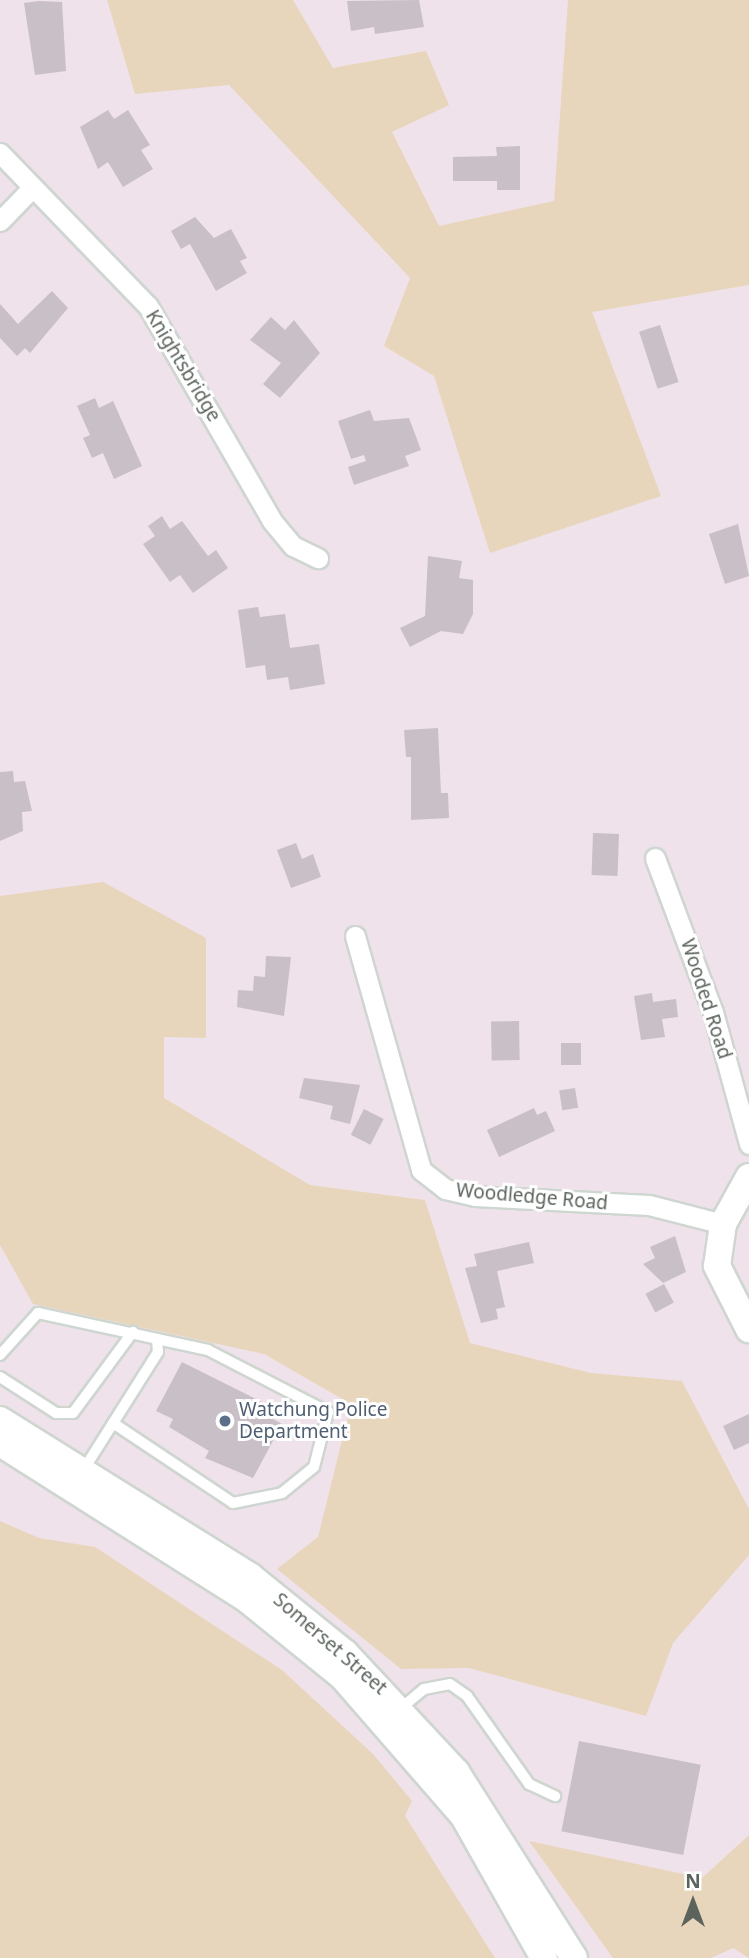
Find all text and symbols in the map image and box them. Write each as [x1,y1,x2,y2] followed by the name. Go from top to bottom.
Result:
[141,306,225,426] street label: Knightsbridge
[676,936,736,1062] street label: Wooded Road
[455,1179,609,1215] street label: Woodledge Road
[239,1399,387,1443] place label: Watchung Police Department
[217,1413,233,1429] marker: Watchung Police Department
[269,1589,391,1699] street label: Somerset Street
[658,1867,728,1937] north arrow
[685,1868,701,1894] text: N

